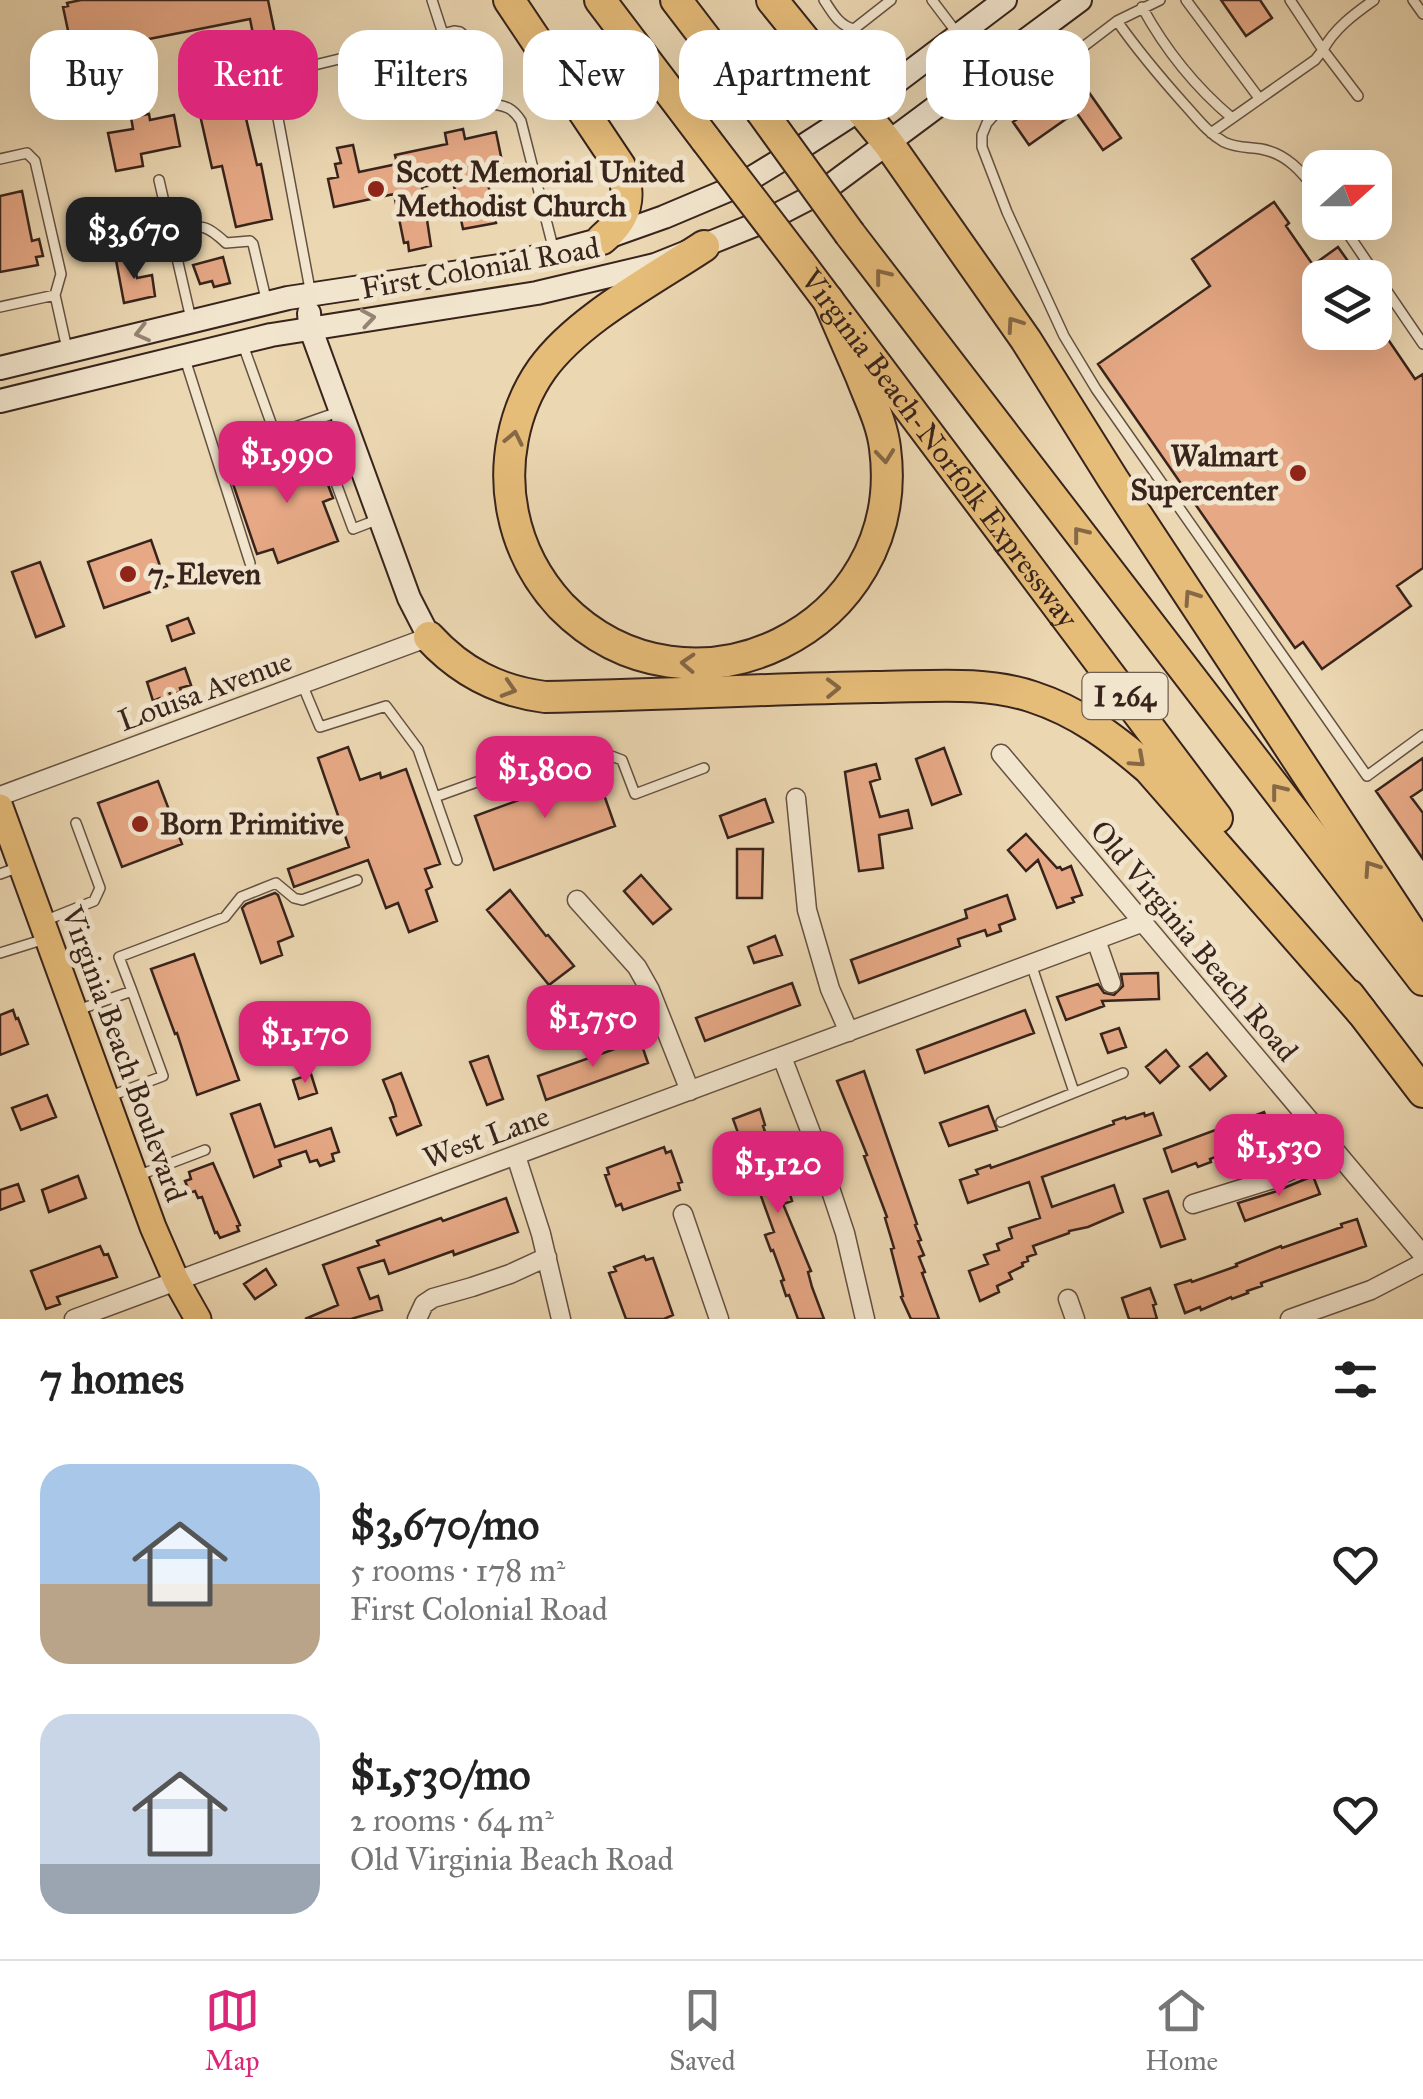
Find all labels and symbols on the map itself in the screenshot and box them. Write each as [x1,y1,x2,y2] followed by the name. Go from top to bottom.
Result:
[1302,150,1392,240] north arrow
[396,154,686,224] place label: Scott Memorial United Methodist Church
[365,178,387,200] marker: Scott Memorial United Methodist Church
[53,197,215,282] pin: $3,670
[358,229,602,307] street label: First Colonial Road
[792,261,1086,636] street label: Virginia Beach-Norfolk Expressway
[877,269,894,287] one-way arrow
[360,309,376,330] one-way arrow
[1008,317,1026,336] one-way arrow
[134,321,151,342] one-way arrow
[206,421,368,506] pin: $1,990
[502,430,523,447] one-way arrow
[1131,438,1279,508] place label: Walmart Supercenter
[874,449,895,465] one-way arrow
[1287,462,1309,484] marker: Walmart Supercenter
[1075,527,1092,545] one-way arrow
[148,556,262,592] place label: 7-Eleven
[117,563,139,585] marker: 7-Eleven
[1185,590,1203,609] one-way arrow
[113,643,297,739] street label: Louisa Avenue
[679,653,695,674] one-way arrow
[1082,673,1168,719] road number: I 264
[500,677,517,698] one-way arrow
[826,677,842,699] one-way arrow
[464,736,626,821] pin: $1,800
[1127,748,1145,766] one-way arrow
[1273,784,1290,802] one-way arrow
[160,806,344,842] place label: Born Primitive
[129,813,151,835] marker: Born Primitive
[1083,813,1305,1069] street label: Old Virginia Beach Road
[1364,861,1383,879] one-way arrow
[53,900,194,1207] street label: Virginia Beach Boulevard
[512,985,674,1070] pin: $1,750
[224,1001,386,1086] pin: $1,170
[418,1098,554,1176] street label: West Lane
[1198,1114,1360,1199] pin: $1,530
[697,1131,859,1216] pin: $1,120

